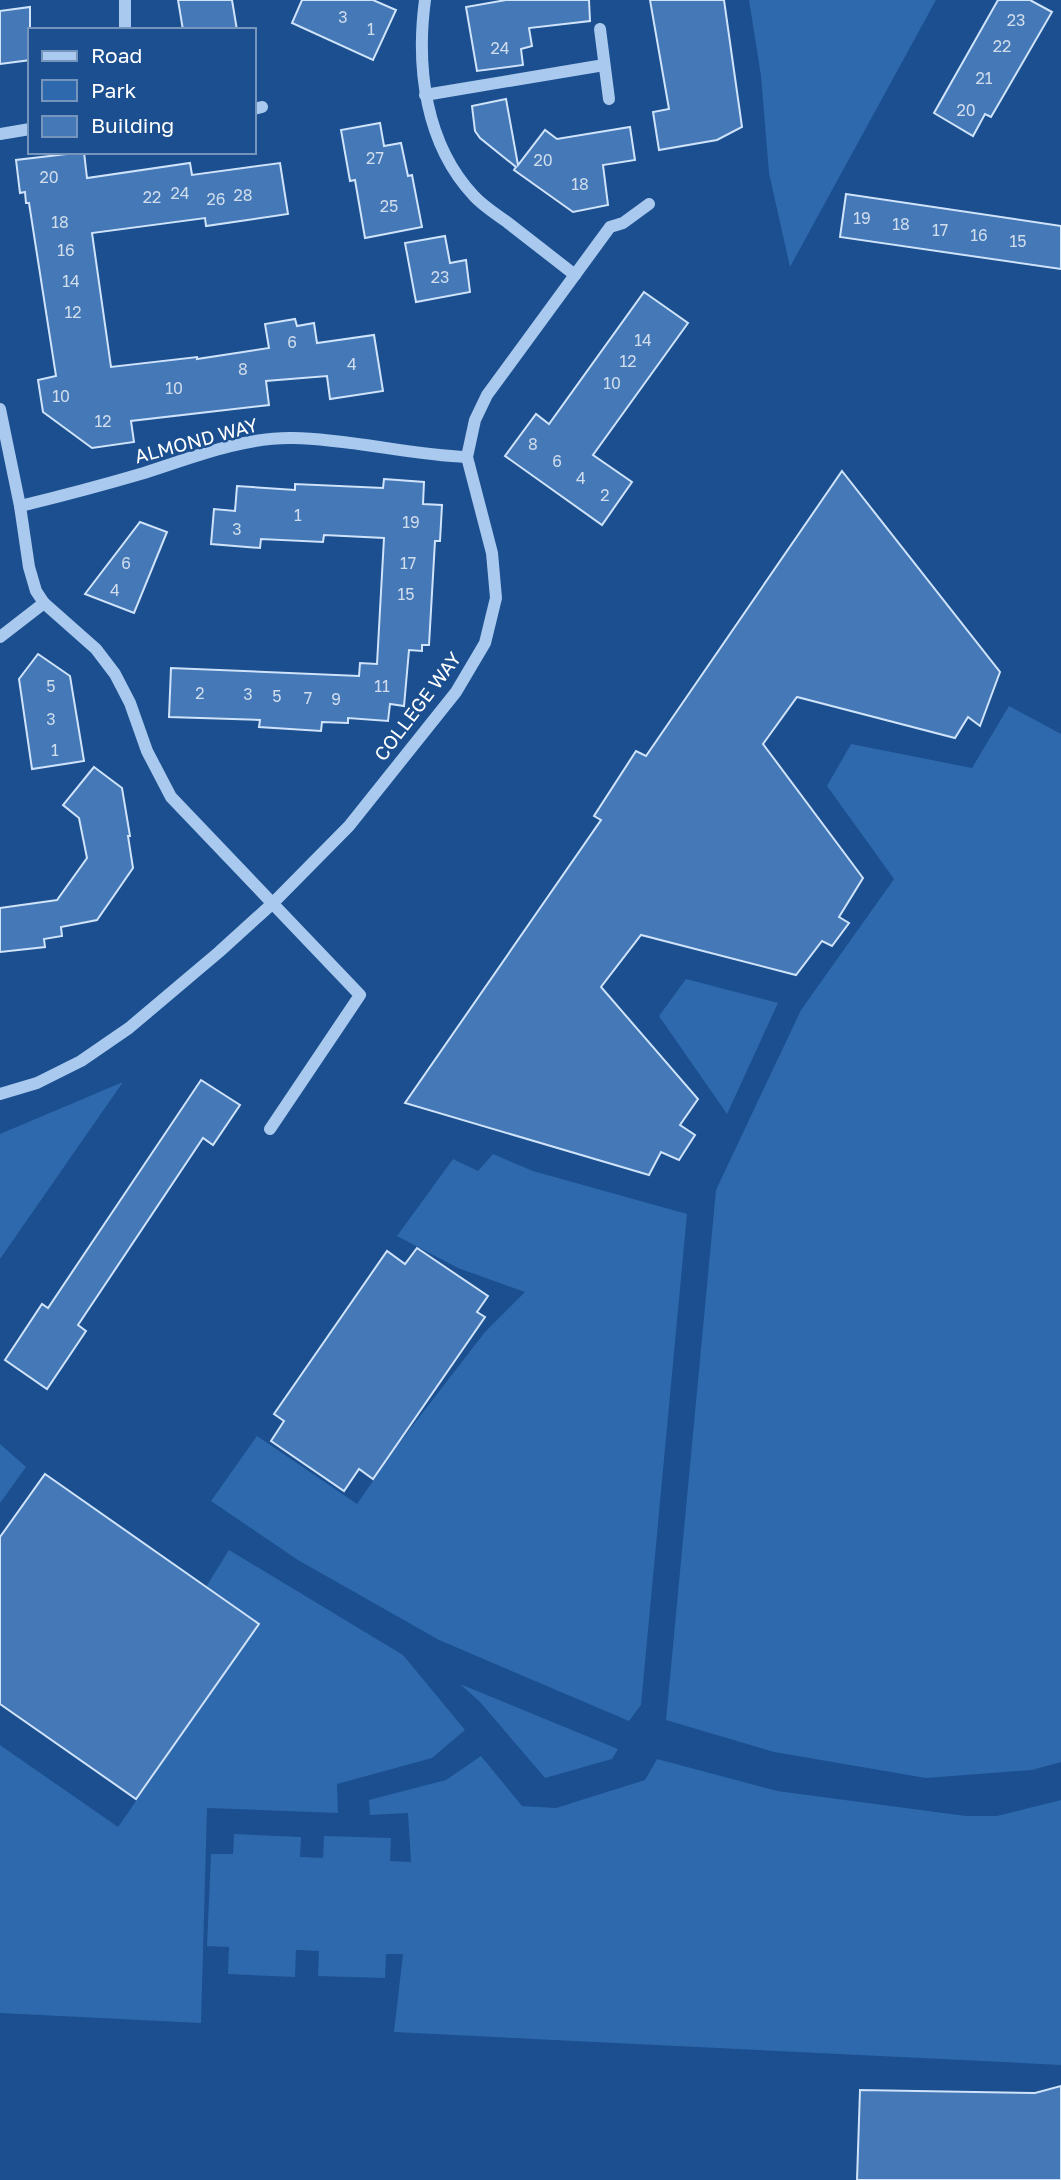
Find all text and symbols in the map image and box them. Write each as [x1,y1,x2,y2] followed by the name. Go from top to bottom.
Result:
[338,7,348,27] house number: 3
[1007,10,1025,30] house number: 23
[367,19,375,39] house number: 1
[28,28,256,154] legend
[993,36,1011,56] house number: 22
[490,38,510,58] house number: 24
[91,42,142,68] text: Road
[975,68,993,88] house number: 21
[91,77,137,103] text: Park
[956,100,976,120] house number: 20
[91,112,174,138] text: Building
[366,148,384,168] house number: 27
[533,150,553,170] house number: 20
[39,167,59,187] house number: 20
[571,174,589,194] house number: 18
[170,183,190,203] house number: 24
[233,185,253,205] house number: 28
[143,187,161,207] house number: 22
[207,189,225,209] house number: 26
[380,196,398,216] house number: 25
[853,208,871,228] house number: 19
[51,212,69,232] house number: 18
[892,214,910,234] house number: 18
[932,220,948,240] house number: 17
[970,225,988,245] house number: 16
[1009,231,1027,251] house number: 15
[57,240,75,260] house number: 16
[431,267,449,287] house number: 23
[62,271,80,291] house number: 14
[64,302,82,322] house number: 12
[634,330,652,350] house number: 14
[287,332,297,352] house number: 6
[619,351,637,371] house number: 12
[347,354,357,374] house number: 4
[238,359,248,379] house number: 8
[603,373,621,393] house number: 10
[165,378,183,398] house number: 10
[52,386,70,406] house number: 10
[94,411,112,431] house number: 12
[132,413,260,467] street label: ALMOND WAY
[528,434,538,454] house number: 8
[552,451,562,471] house number: 6
[576,468,586,488] house number: 4
[600,485,610,505] house number: 2
[294,505,302,525] house number: 1
[402,512,420,532] house number: 19
[232,519,242,539] house number: 3
[121,553,131,573] house number: 6
[400,553,416,573] house number: 17
[110,580,120,600] house number: 4
[397,584,415,604] house number: 15
[369,647,465,765] street label: COLLEGE WAY
[46,676,56,696] house number: 5
[374,676,390,696] house number: 11
[195,683,205,703] house number: 2
[243,684,253,704] house number: 3
[272,686,282,706] house number: 5
[304,688,312,708] house number: 7
[331,689,341,709] house number: 9
[46,709,56,729] house number: 3
[51,740,59,760] house number: 1

